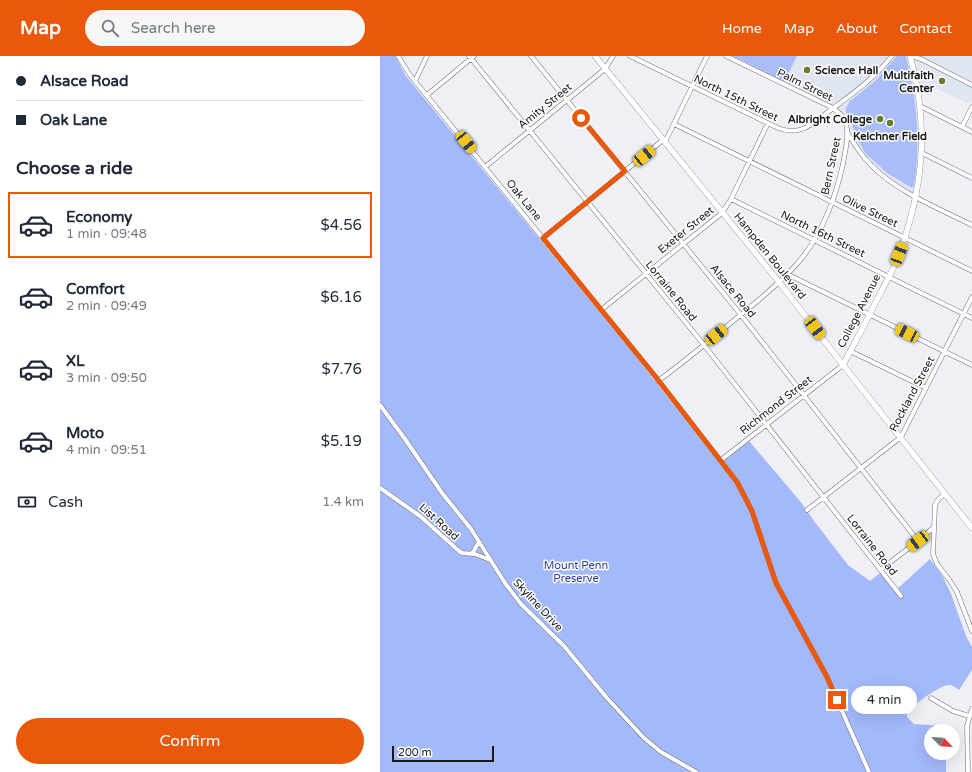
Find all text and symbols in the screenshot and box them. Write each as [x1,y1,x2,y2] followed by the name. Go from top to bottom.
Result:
[85,10,365,46] search box
[20,17,61,39] text: Map
[99,17,121,39] icon: search
[131,19,215,37] text: Search here
[722,20,762,37] text: Home
[784,20,814,37] text: Map
[836,20,878,37] text: About
[900,20,952,37] text: Contact
[815,64,878,77] place label: Science Hall
[802,65,812,75] marker: Science Hall
[775,66,835,104] street label: Palm Street
[883,69,935,95] place label: Multifaith Center
[40,72,129,90] text: Alsace Road
[692,72,780,124] street label: North 15th Street
[937,76,947,86] marker: Multifaith Center
[516,80,574,132] street label: Amity Street
[572,109,590,127] route start
[40,111,107,129] text: Oak Lane
[788,113,873,127] place label: Albright College
[875,114,885,124] marker: Albright College
[885,118,895,128] marker: Kelchner Field
[454,129,478,155] car
[853,130,927,143] place label: Kelchner Field
[819,136,843,196] street label: Bern Street
[631,144,657,168] car
[16,157,133,179] text: Choose a ride
[503,177,545,223] street label: Oak Lane
[840,192,900,230] street label: Olive Street
[656,204,716,256] street label: Exeter Street
[18,207,54,243] icon: car
[66,208,132,226] text: Economy
[779,208,867,260] street label: North 16th Street
[731,210,809,302] street label: Hampden Boulevard
[321,216,362,234] text: $4.56
[66,226,147,242] text: 1 min · 09:48
[889,241,909,267] car
[643,258,699,324] street label: Lorraine Road
[708,262,759,320] street label: Alsace Road
[835,272,883,350] street label: College Avenue
[18,279,54,315] icon: car
[66,280,125,298] text: Comfort
[321,288,362,306] text: $6.16
[66,298,147,314] text: 2 min · 09:49
[803,315,827,341] car
[894,322,920,344] car
[703,323,729,347] car
[18,351,54,387] icon: car
[66,352,85,370] text: XL
[887,354,937,434] street label: Rockland Street
[321,360,362,378] text: $7.76
[66,370,147,386] text: 3 min · 09:50
[737,373,815,437] street label: Richmond Street
[18,423,54,459] icon: car
[66,424,104,442] text: Moto
[321,432,362,450] text: $5.19
[66,442,147,458] text: 4 min · 09:51
[16,491,38,513] icon: cash
[48,493,83,511] text: Cash
[322,494,364,510] text: 1.4 km
[416,501,462,543] street label: List Road
[844,512,900,578] street label: Lorraine Road
[905,529,931,553] car
[544,559,608,585] park label: Mount Penn Preserve
[510,576,566,634] street label: Skyline Drive
[851,686,917,714] callout: 4 min
[828,691,846,709] route end
[867,692,901,708] text: 4 min
[16,718,364,764] button: Confirm
[924,724,960,760] north arrow
[924,724,960,760] map controls
[392,744,494,763] scale bar
[398,746,432,759] text: 200 m

